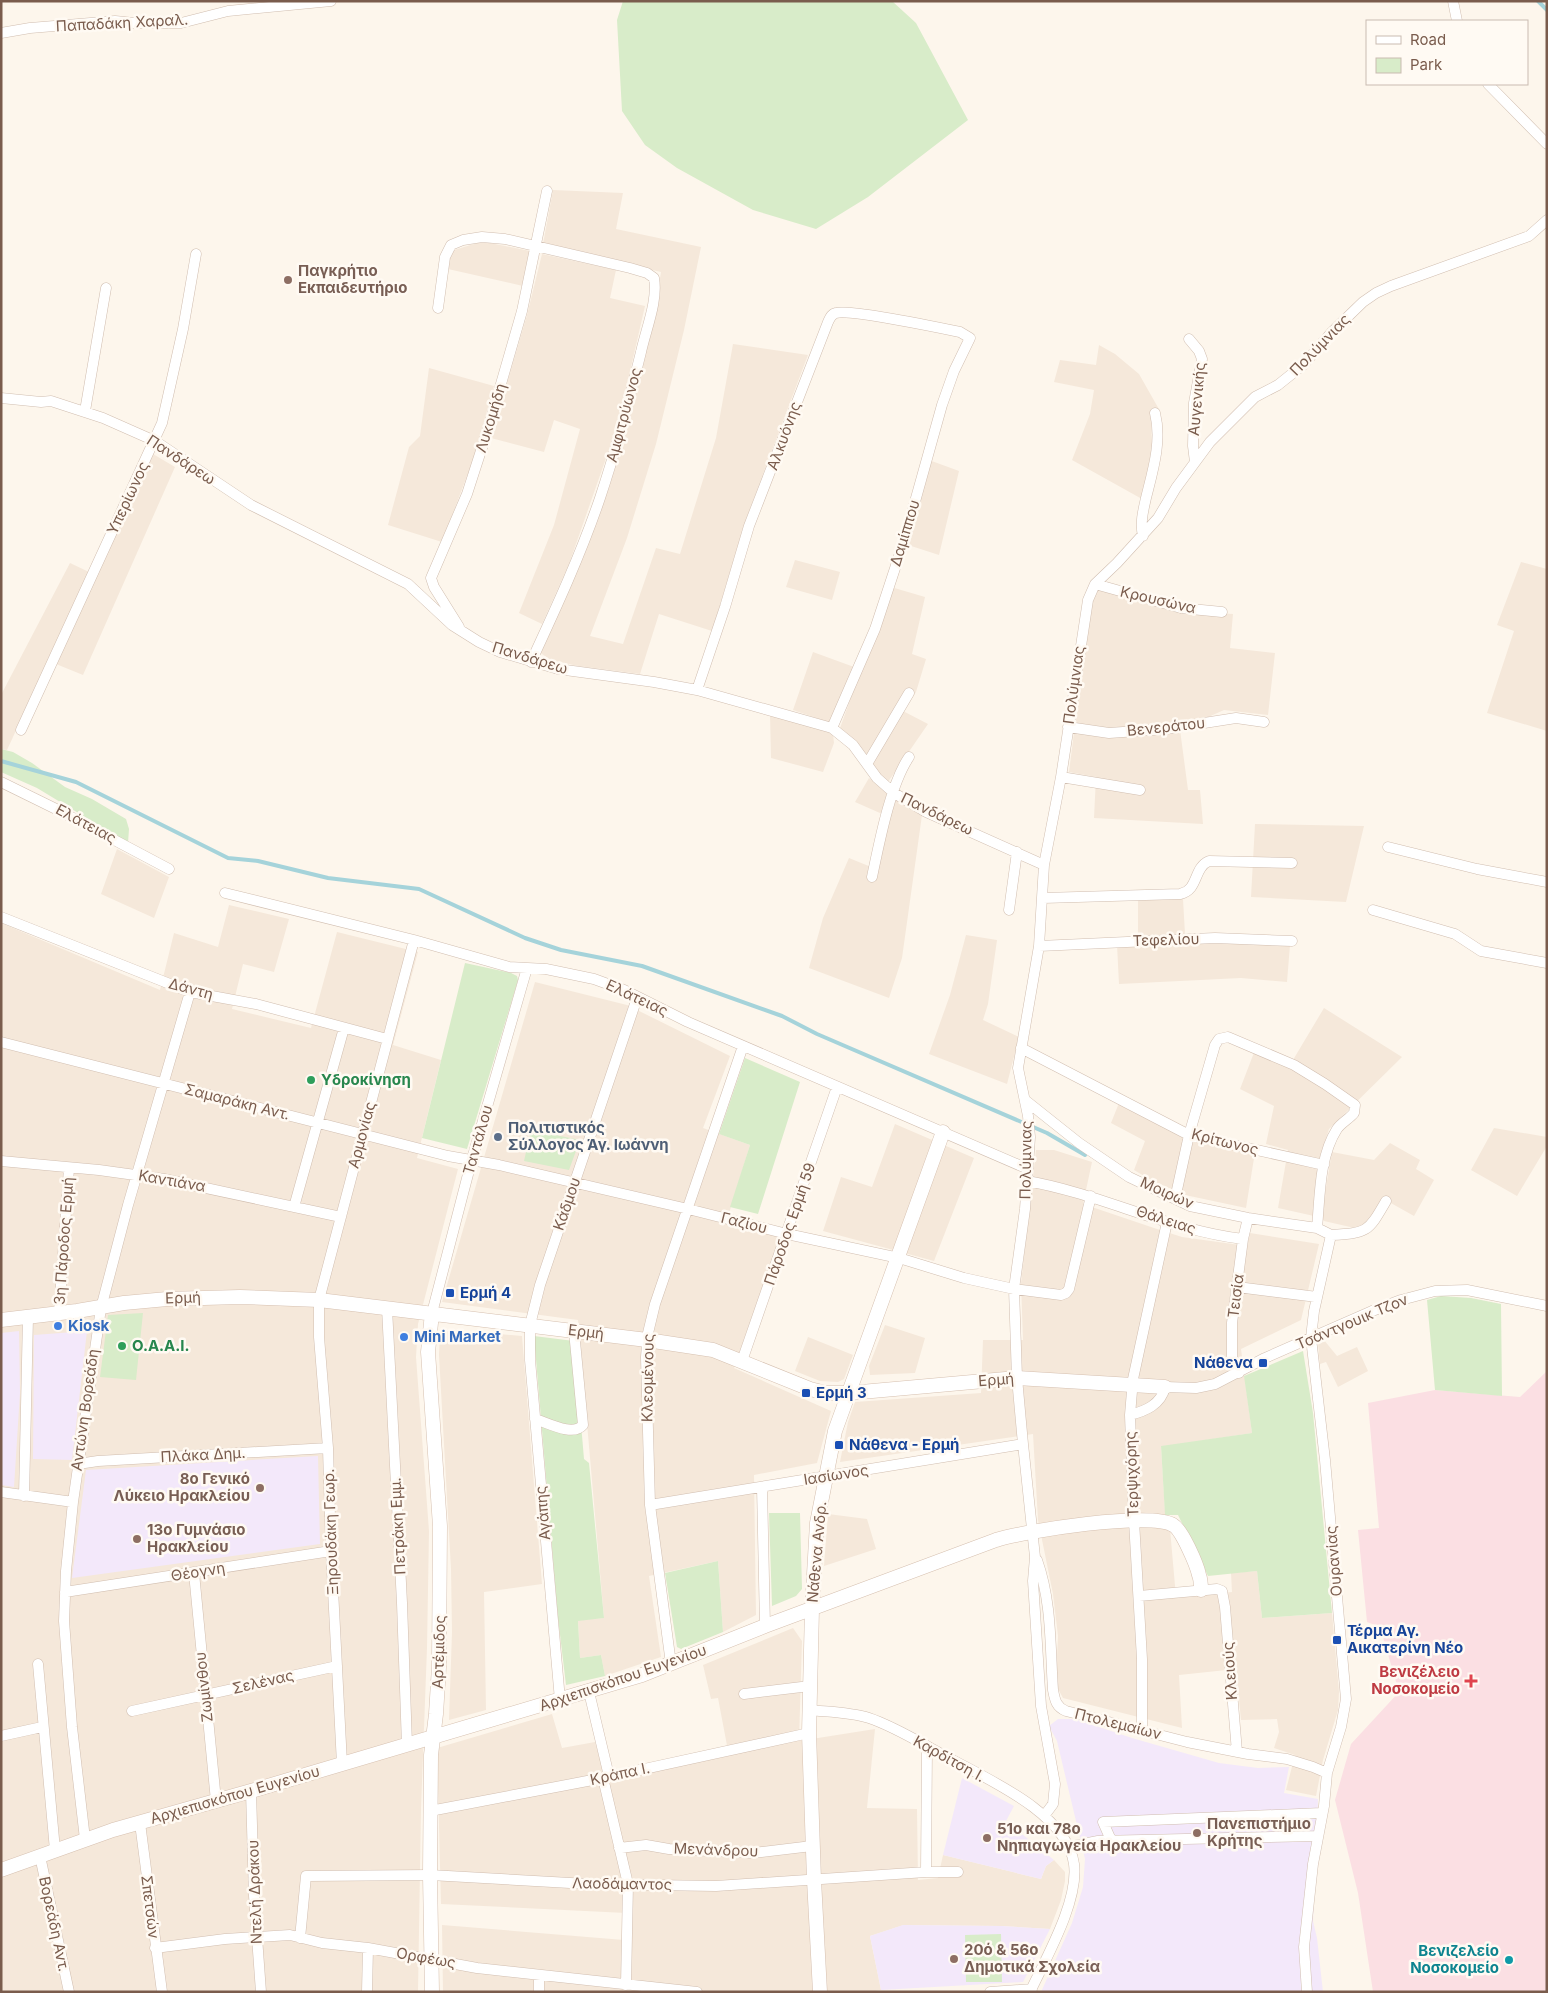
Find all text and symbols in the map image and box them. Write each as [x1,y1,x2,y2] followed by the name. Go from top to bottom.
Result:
[55,10,189,35] street label: Παπαδάκη Χαραλ.
[1366,20,1528,85] legend
[1410,30,1446,49] text: Road
[1410,55,1443,74] text: Park
[298,261,408,297] place label: Παγκρήτιο Εκπαιδευτήριο
[282,274,294,286] marker: Παγκρήτιο Εκπαιδευτήριο
[1285,310,1354,380] street label: Πολύμνιας
[1184,361,1209,437] street label: Αυγενικής
[602,365,645,464] street label: Αμφιτρύωνος
[471,381,510,455] street label: Λυκομήδη
[762,399,805,473] street label: Αλκυόνης
[143,430,219,489] street label: Πανδάρεω
[102,458,153,537] street label: Υπερίωνος
[885,497,924,568] street label: Δαμίππου
[1118,582,1198,617] street label: Κρουσώνα
[490,637,570,678] street label: Πανδάρεω
[1059,645,1088,725] street label: Πολύμνιας
[1126,713,1206,740] street label: Βενεράτου
[898,788,976,839] street label: Πανδάρεω
[53,800,120,848] street label: Ελάτειας
[1132,929,1200,950] street label: Τεφελίου
[167,973,215,1004] street label: Δάντη
[603,975,671,1020] street label: Ελάτειας
[321,1070,411,1089] place label: Υδροκίνηση
[305,1074,317,1086] marker: Υδροκίνηση
[182,1079,292,1124] street label: Σαμαράκη Αντ.
[343,1099,380,1170] street label: Αρμονίας
[459,1103,497,1177] street label: Ταντάλου
[508,1118,669,1154] place label: Πολιτιστικός Σύλλογος Άγ. Ιωάννη
[1015,1120,1036,1200] street label: Πολύμνιας
[1190,1124,1261,1159] street label: Κρίτωνος
[492,1131,504,1143] marker: Πολιτιστικός Σύλλογος Άγ. Ιωάννη
[760,1160,819,1288] street label: Πάροδος Ερμή 59
[137,1165,207,1196] street label: Καντιάνα
[1137,1172,1197,1213] street label: Μοιρών
[549,1175,584,1233] street label: Κάδμου
[50,1176,77,1305] street label: 3η Πάροδος Ερμή
[1134,1201,1198,1238] street label: Θάλειας
[719,1208,769,1237] street label: Γαζίου
[1223,1273,1248,1319] street label: Τεισία
[460,1283,511,1302] place label: Ερμή 4
[165,1287,201,1308] street label: Ερμή
[444,1287,456,1299] marker: Ερμή 4
[1293,1289,1411,1354] street label: Τσάντγουικ Τζον
[68,1316,110,1335] place label: Kiosk
[52,1320,64,1332] marker: Kiosk
[567,1320,605,1343] street label: Ερμή
[414,1327,501,1346] place label: Mini Market
[398,1331,410,1343] marker: Mini Market
[637,1334,658,1422] street label: Κλεομένους
[132,1336,190,1355] place label: Ο.Α.Α.Ι.
[116,1340,128,1352] marker: Ο.Α.Α.Ι.
[67,1348,102,1472] street label: Αντώνη Βορεάδη
[1194,1353,1253,1372] place label: Νάθενα
[1257,1357,1269,1369] marker: Νάθενα
[977,1369,1015,1390] street label: Ερμή
[816,1383,867,1402] place label: Ερμή 3
[800,1387,812,1399] marker: Ερμή 3
[1121,1431,1142,1517] street label: Τερψιχόρης
[849,1435,959,1454] place label: Νάθενα - Ερμή
[833,1439,845,1451] marker: Νάθενα - Ερμή
[160,1443,246,1466] street label: Πλάκα Δημ.
[802,1460,870,1489] street label: Ιασίωνος
[319,1468,342,1596] street label: Ξηρουδάκη Γεωρ.
[113,1469,250,1505] place label: 8ο Γενικό Λύκειο Ηρακλείου
[385,1477,410,1575] street label: Πετράκη Εμμ.
[254,1482,266,1494] marker: 8ο Γενικό Λύκειο Ηρακλείου
[531,1485,554,1541] street label: Αγάπης
[803,1500,830,1603] street label: Νάθενα Ανδρ.
[147,1520,246,1556] place label: 13o Γυμνάσιο Ηρακλείου
[1321,1525,1346,1597] street label: Ουρανίας
[131,1533,143,1545] marker: 13o Γυμνάσιο Ηρακλείου
[169,1558,226,1585] street label: Θέογνη
[428,1615,449,1689] street label: Αρτέμιδος
[1347,1621,1463,1657] place label: Τέρμα Αγ. Αικατερίνη Νέο
[1331,1634,1343,1646] marker: Τέρμα Αγ. Αικατερίνη Νέο
[537,1640,709,1715] street label: Αρχιεπισκόπου Ευγενίου
[1218,1641,1241,1701] street label: Κλειούς
[190,1651,217,1723] street label: Ζωμίνθου
[1371,1662,1460,1698] place label: Βενιζέλειο Νοσοκομείο
[230,1665,296,1698] street label: Σελένας
[1464,1674,1478,1688] marker: Βενιζέλειο Νοσοκομείο
[1073,1704,1164,1743] street label: Πτολεμαίων
[910,1731,989,1786] street label: Καρδίτση Ι.
[588,1758,652,1789] street label: Κράπα Ι.
[148,1761,322,1828] street label: Αρχιεπισκόπου Ευγενίου
[1207,1814,1311,1850] place label: Πανεπιστήμιο Κρήτης
[997,1819,1181,1855] place label: 51ο και 78ο Νηπιαγωγεία Ηρακλείου
[1191,1827,1203,1839] marker: Πανεπιστήμιο Κρήτης
[981,1832,993,1844] marker: 51ο και 78ο Νηπιαγωγεία Ηρακλείου
[673,1839,759,1860] street label: Μενάνδρου
[243,1840,266,1945] street label: Ντελή Δράκου
[572,1873,672,1894] street label: Λαοδάμαντος
[137,1874,164,1940] street label: Σπετσών
[35,1875,74,1973] street label: Βορεάδη Αντ.
[964,1940,1100,1976] place label: 20ό & 56ο Δημοτικά Σχολεία
[1410,1941,1499,1977] place label: Βενιζελείο Νοσοκομείο
[395,1943,457,1972] street label: Ορφέως
[948,1953,960,1965] marker: 20ό & 56ο Δημοτικά Σχολεία
[1503,1954,1515,1966] marker: Βενιζελείο Νοσοκομείο

